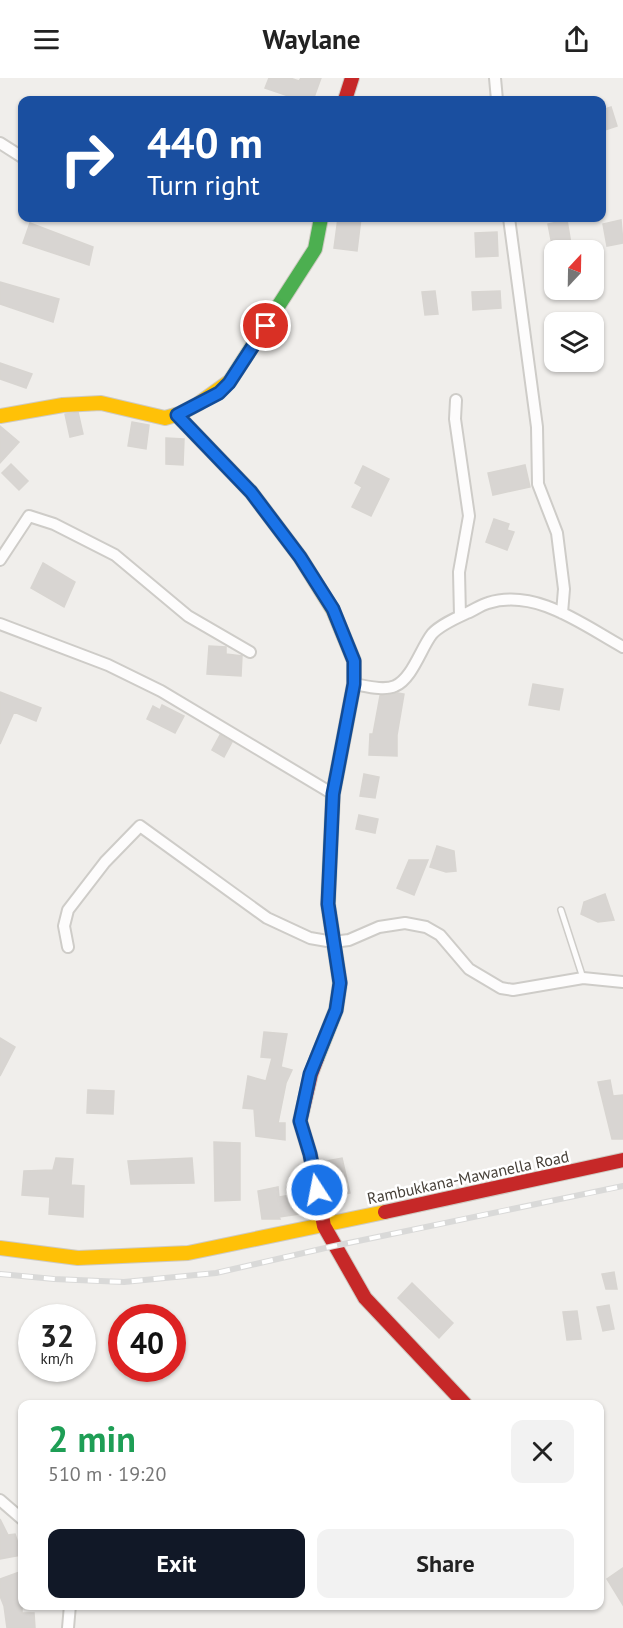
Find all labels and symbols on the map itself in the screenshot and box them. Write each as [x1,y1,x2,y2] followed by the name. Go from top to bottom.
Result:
[544,240,604,300] north arrow
[240,300,291,351] pin
[365,1146,571,1208] street label: Rambukkana-Mawanella Road
[285,1158,349,1222] position arrow
[108,1304,186,1382] speed limit sign: 40

